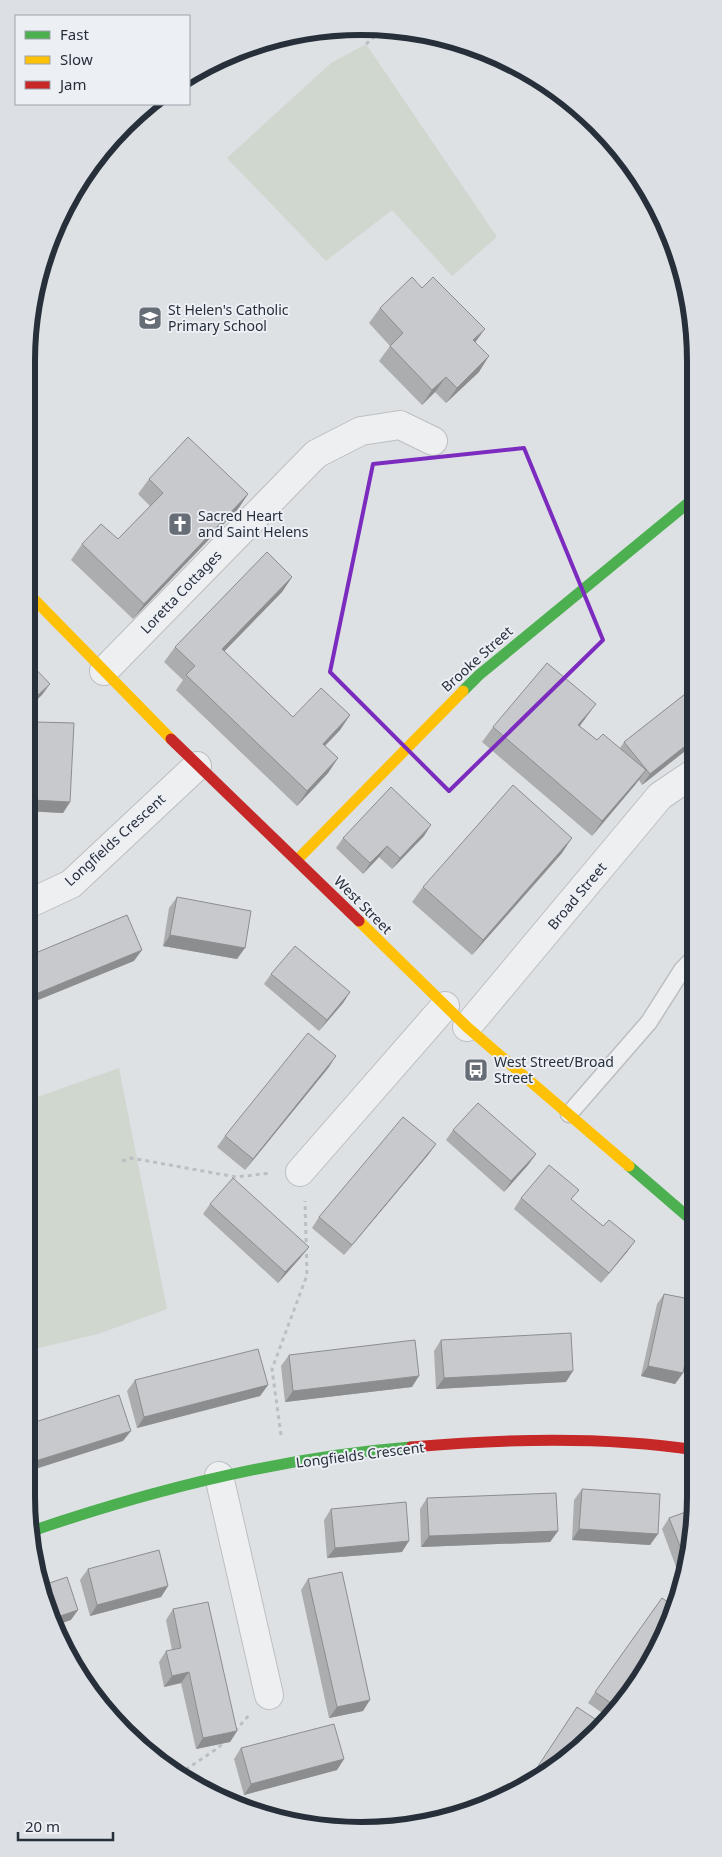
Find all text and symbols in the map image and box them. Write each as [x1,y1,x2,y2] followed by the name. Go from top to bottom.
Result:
[15,15,190,105] legend
[60,24,89,44] text: Fast
[60,49,93,69] text: Slow
[58,74,87,94] text: Jam
[168,300,289,335] place label: St Helen's Catholic Primary School
[137,305,163,331] school or university icon: St Helen's Catholic Primary School
[198,506,309,541] place label: Sacred Heart and Saint Helens
[167,511,193,537] church icon: Sacred Heart and Saint Helens
[136,546,226,638] street label: Loretta Cottages
[437,622,516,696] street label: Brooke Street
[60,789,169,890] street label: Longfields Crescent
[543,858,610,933] street label: Broad Street
[330,871,397,938] street label: West Street
[494,1052,614,1087] place label: West Street/Broad Street
[463,1057,489,1083] bus stop icon: West Street/Broad Street
[295,1437,425,1472] street label: Longfields Crescent
[18,1810,112,1842] scale bar
[25,1816,60,1836] text: 20 m

